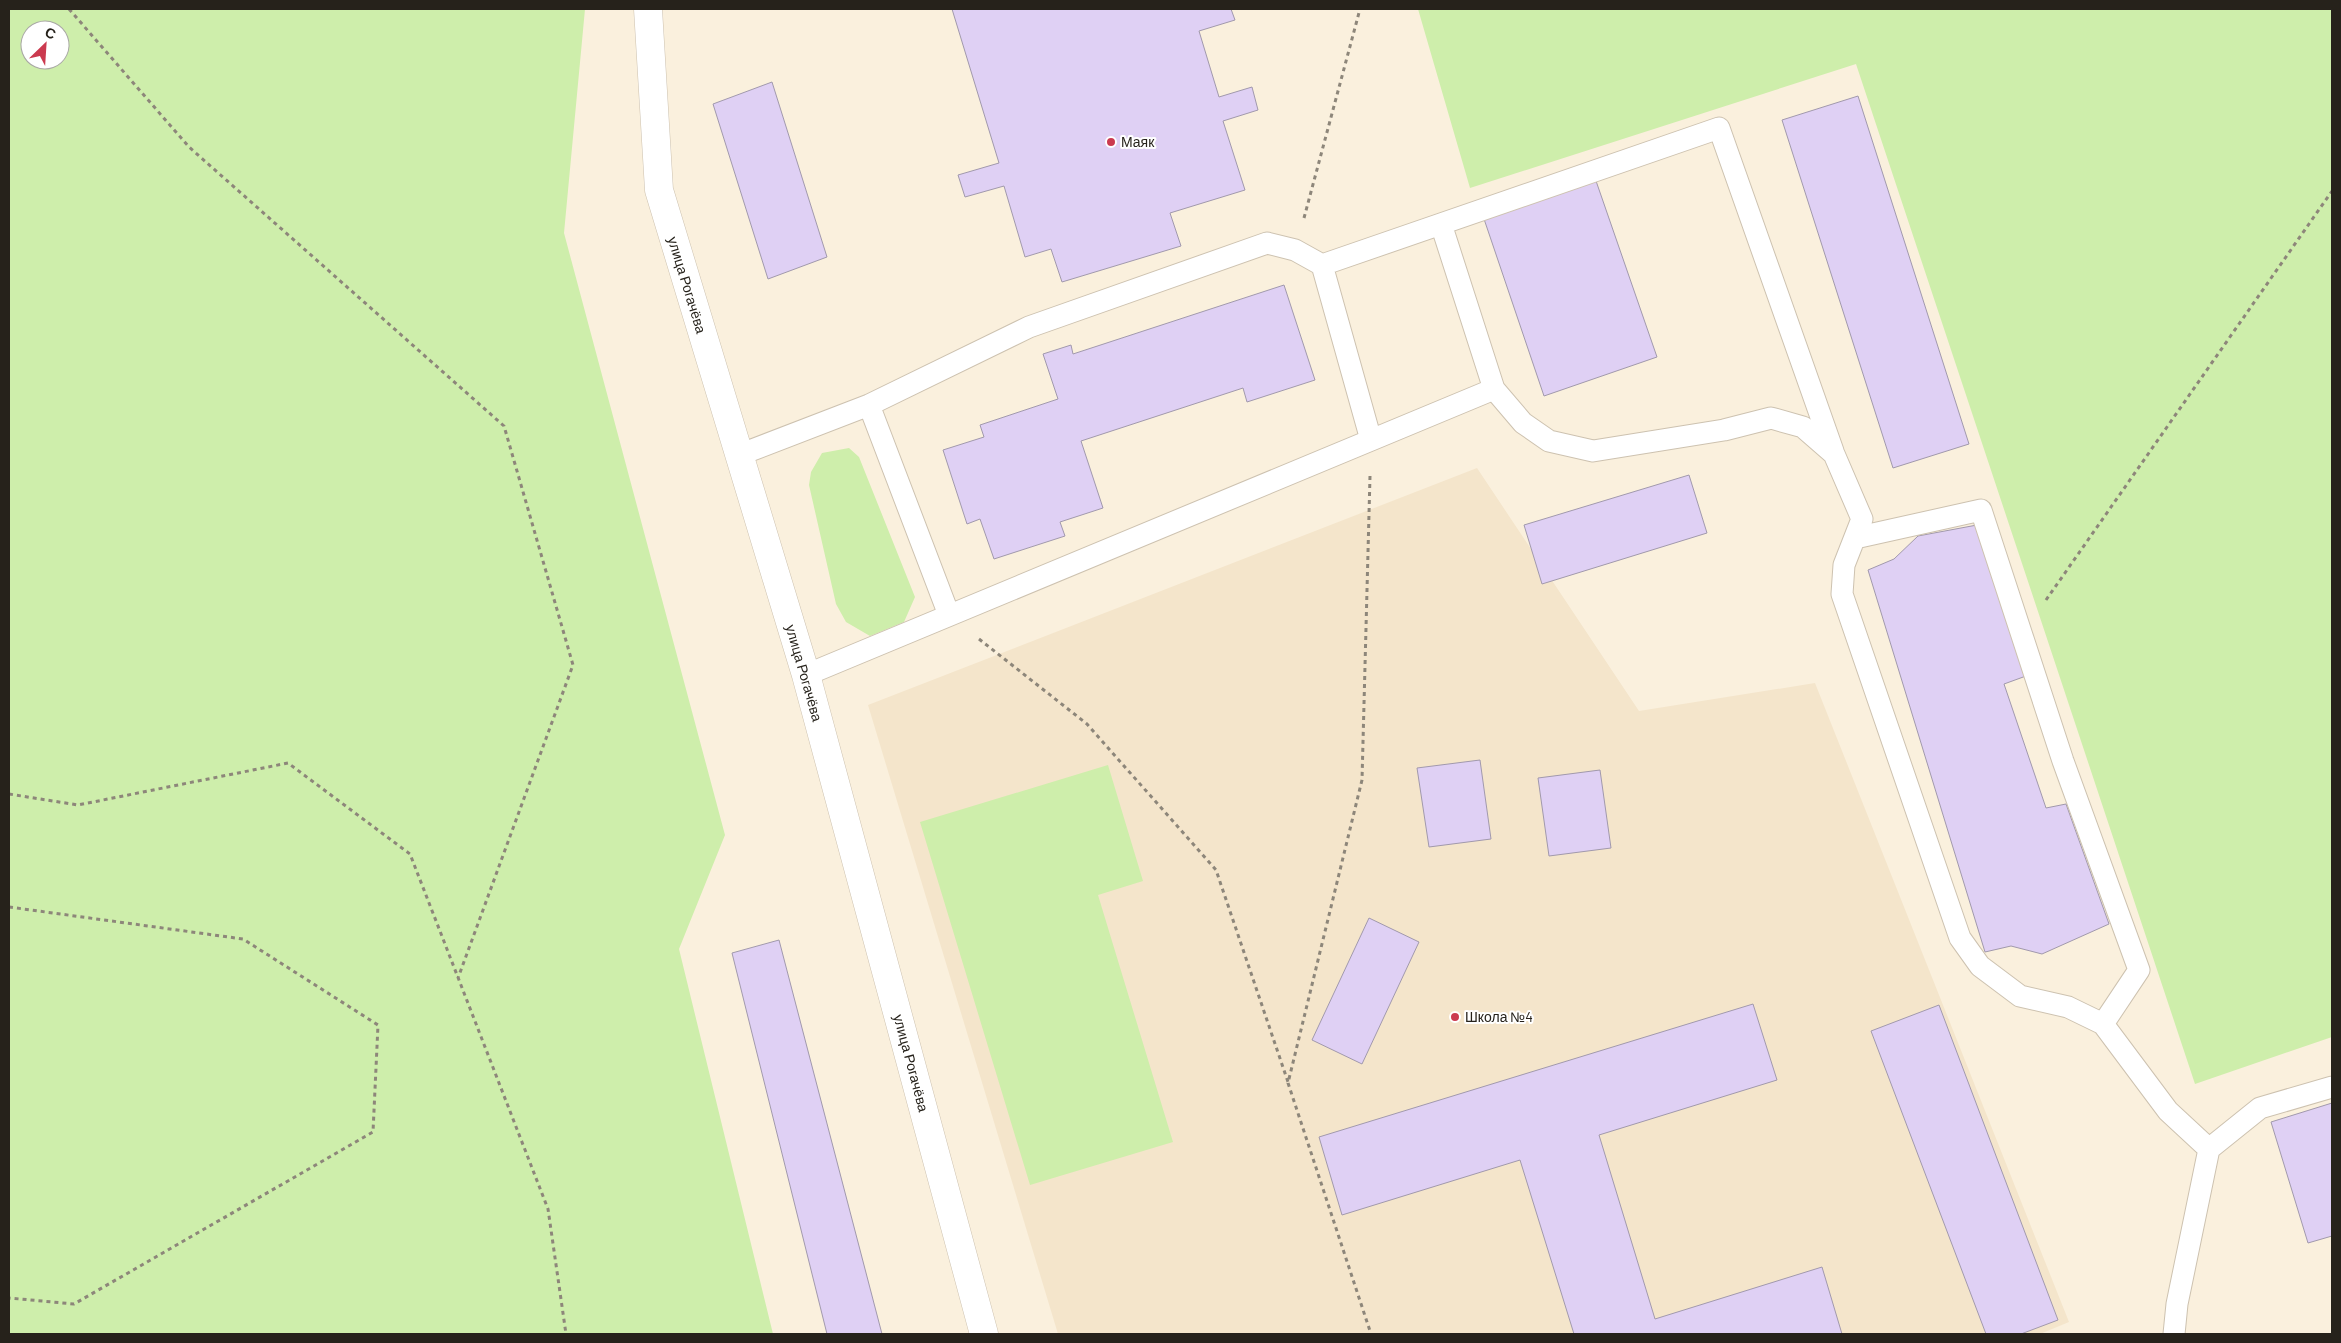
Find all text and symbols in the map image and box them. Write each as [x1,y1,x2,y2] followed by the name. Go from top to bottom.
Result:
[20,20,70,70] north arrow
[43,23,59,43] text: С
[1121,133,1155,150] place label: Маяк
[1105,136,1117,148] marker: Маяк
[665,234,710,335] street label: улица Рогачёва
[782,622,827,724] street label: улица Рогачёва
[1465,1008,1533,1025] place label: Школа №4
[1449,1011,1461,1023] marker: Школа №4
[890,1012,933,1114] street label: улица Рогачёва

